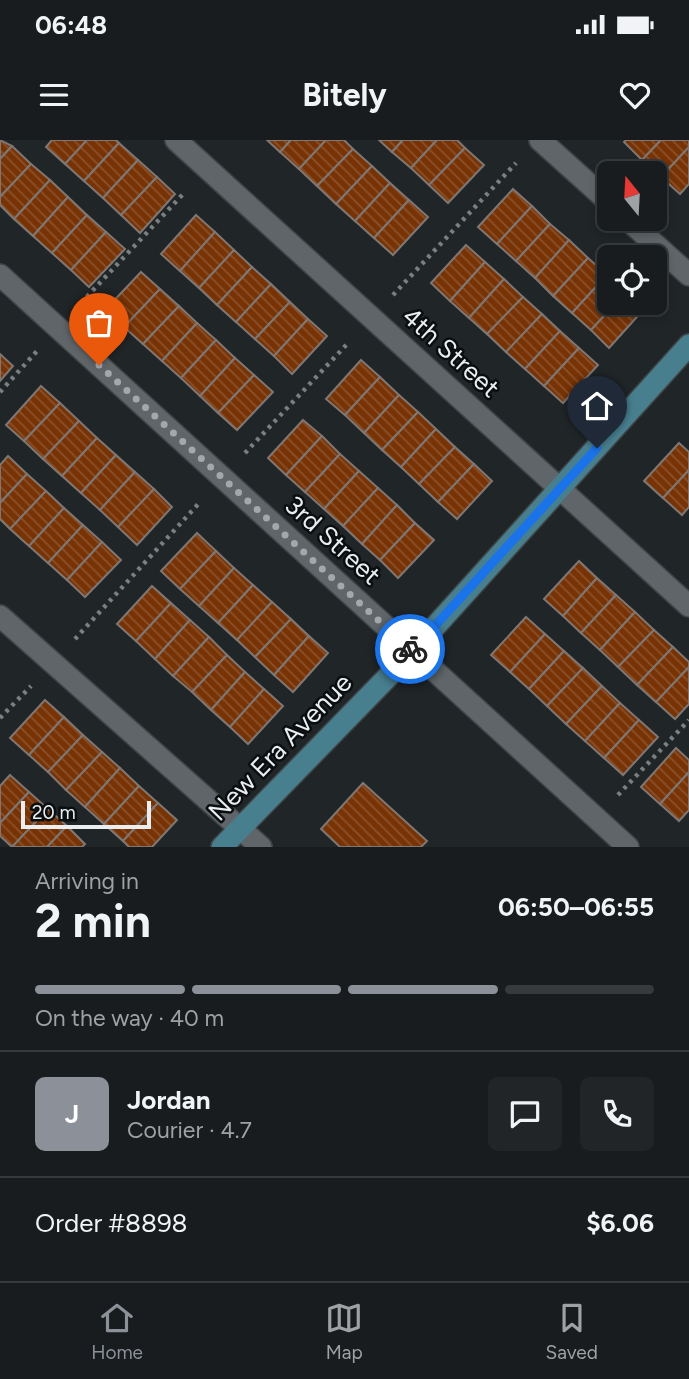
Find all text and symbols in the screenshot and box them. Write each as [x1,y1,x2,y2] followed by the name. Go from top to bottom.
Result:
[35,9,107,41] text: 06:48
[35,76,73,114] icon: menu
[302,76,387,114] text: Bitely
[616,76,654,114] icon: heart
[597,161,667,231] north arrow
[597,161,667,315] map controls
[597,245,667,315] button: locate
[69,293,129,365] pin
[396,300,506,404] street label: 4th Street
[80,304,118,342] icon: bag
[567,376,627,448] pin
[578,387,616,425] icon: home
[279,489,387,591] street label: 3rd Street
[375,614,445,684] courier
[391,630,429,668] icon: bike
[202,667,358,827] street label: New Era Avenue
[21,798,150,830] scale bar
[32,801,76,824] text: 20 m
[35,867,139,895] text: Arriving in
[498,891,654,923] text: 06:50–06:55
[35,893,151,949] text: 2 min
[35,1004,224,1032] text: On the way · 40 m
[488,1077,562,1151] button: chat
[580,1077,654,1151] button: phone
[127,1084,210,1116] text: Jordan
[65,1098,79,1130] text: J
[127,1116,252,1144] text: Courier · 4.7
[35,1207,188,1239] text: Order #8898
[586,1207,654,1239] text: $6.06
[91,1299,143,1364] tab: Home
[325,1299,363,1364] tab: Map
[545,1299,598,1364] tab: Saved

